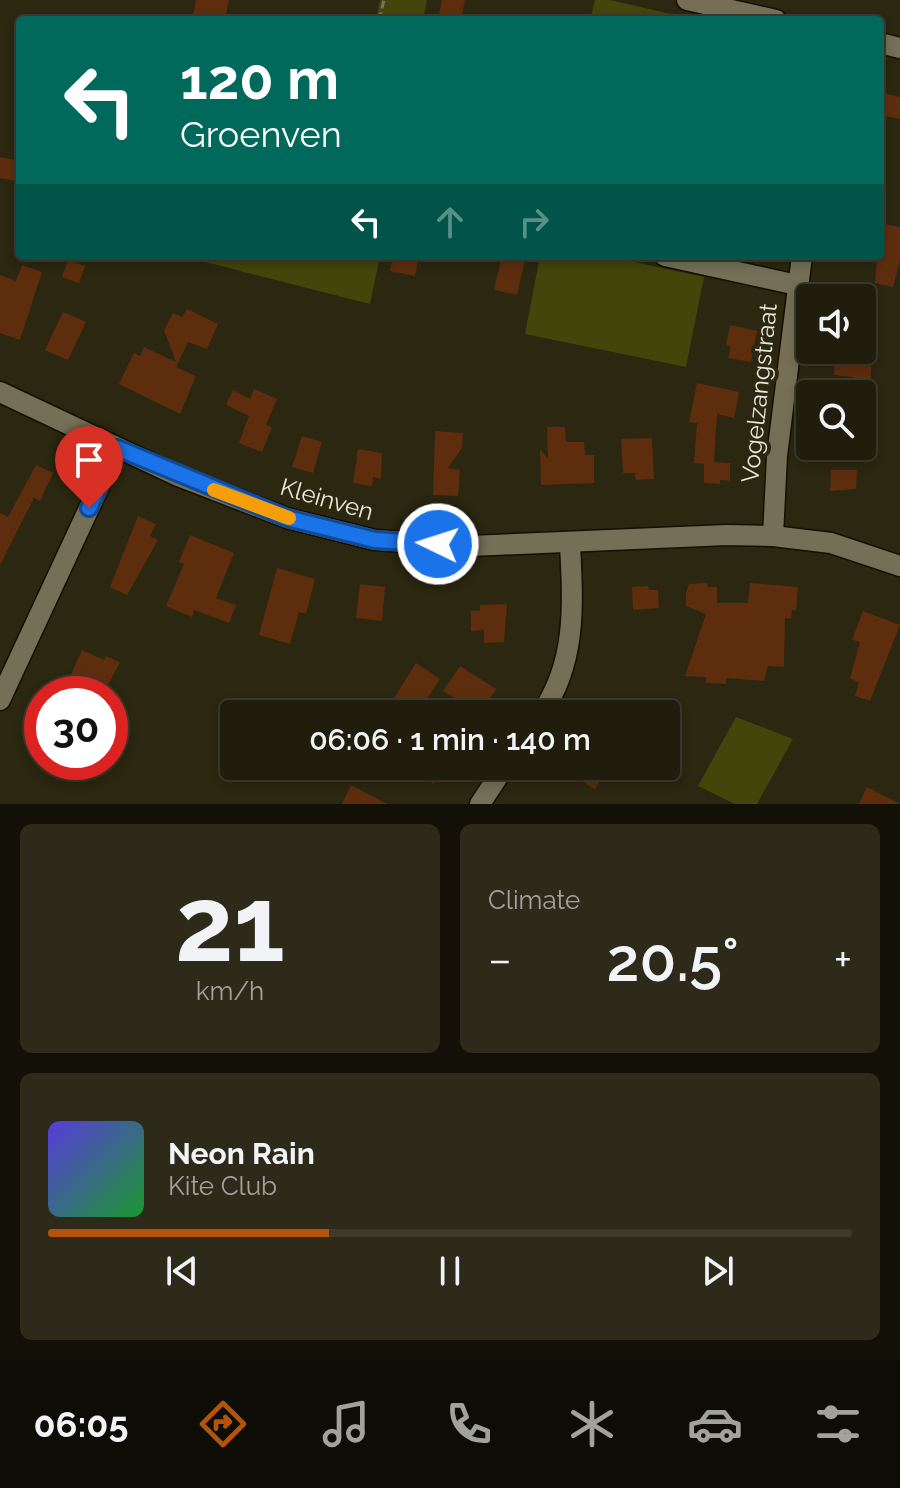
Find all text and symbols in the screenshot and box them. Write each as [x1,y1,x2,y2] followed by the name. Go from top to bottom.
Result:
[180,46,339,112] text: 120 m
[48,48,152,152] icon: left
[180,113,342,155] text: Groenven
[344,200,388,244] icon: left
[428,200,472,244] icon: ahead
[512,200,556,244] icon: right
[796,284,876,460] map controls
[796,284,876,364] button: sound
[735,302,783,484] street label: Vogelzangstraat
[796,380,876,460] button: search
[55,426,123,508] pin
[67,438,111,482] icon: arrive
[277,472,377,526] street label: Kleinven
[396,502,480,586] position arrow
[24,676,128,780] speed limit sign: 30
[309,722,591,757] text: 06:06 · 1 min · 140 m
[175,863,285,985] text: 21
[488,885,580,915] text: Climate
[607,925,739,995] text: 20.5°
[488,934,512,985] text: −
[834,934,852,985] text: +
[196,976,264,1006] text: km/h
[168,1136,315,1171] text: Neon Rain
[168,1171,277,1201] text: Kite Club
[160,1249,204,1293] icon: previous
[428,1249,472,1293] icon: pause
[696,1249,740,1293] icon: next
[195,1396,251,1452] icon: directions
[318,1396,374,1452] icon: music
[441,1396,497,1452] icon: phone
[564,1396,620,1452] icon: climate
[687,1396,743,1452] icon: car
[810,1396,866,1452] icon: filters
[34,1403,128,1445] text: 06:05

